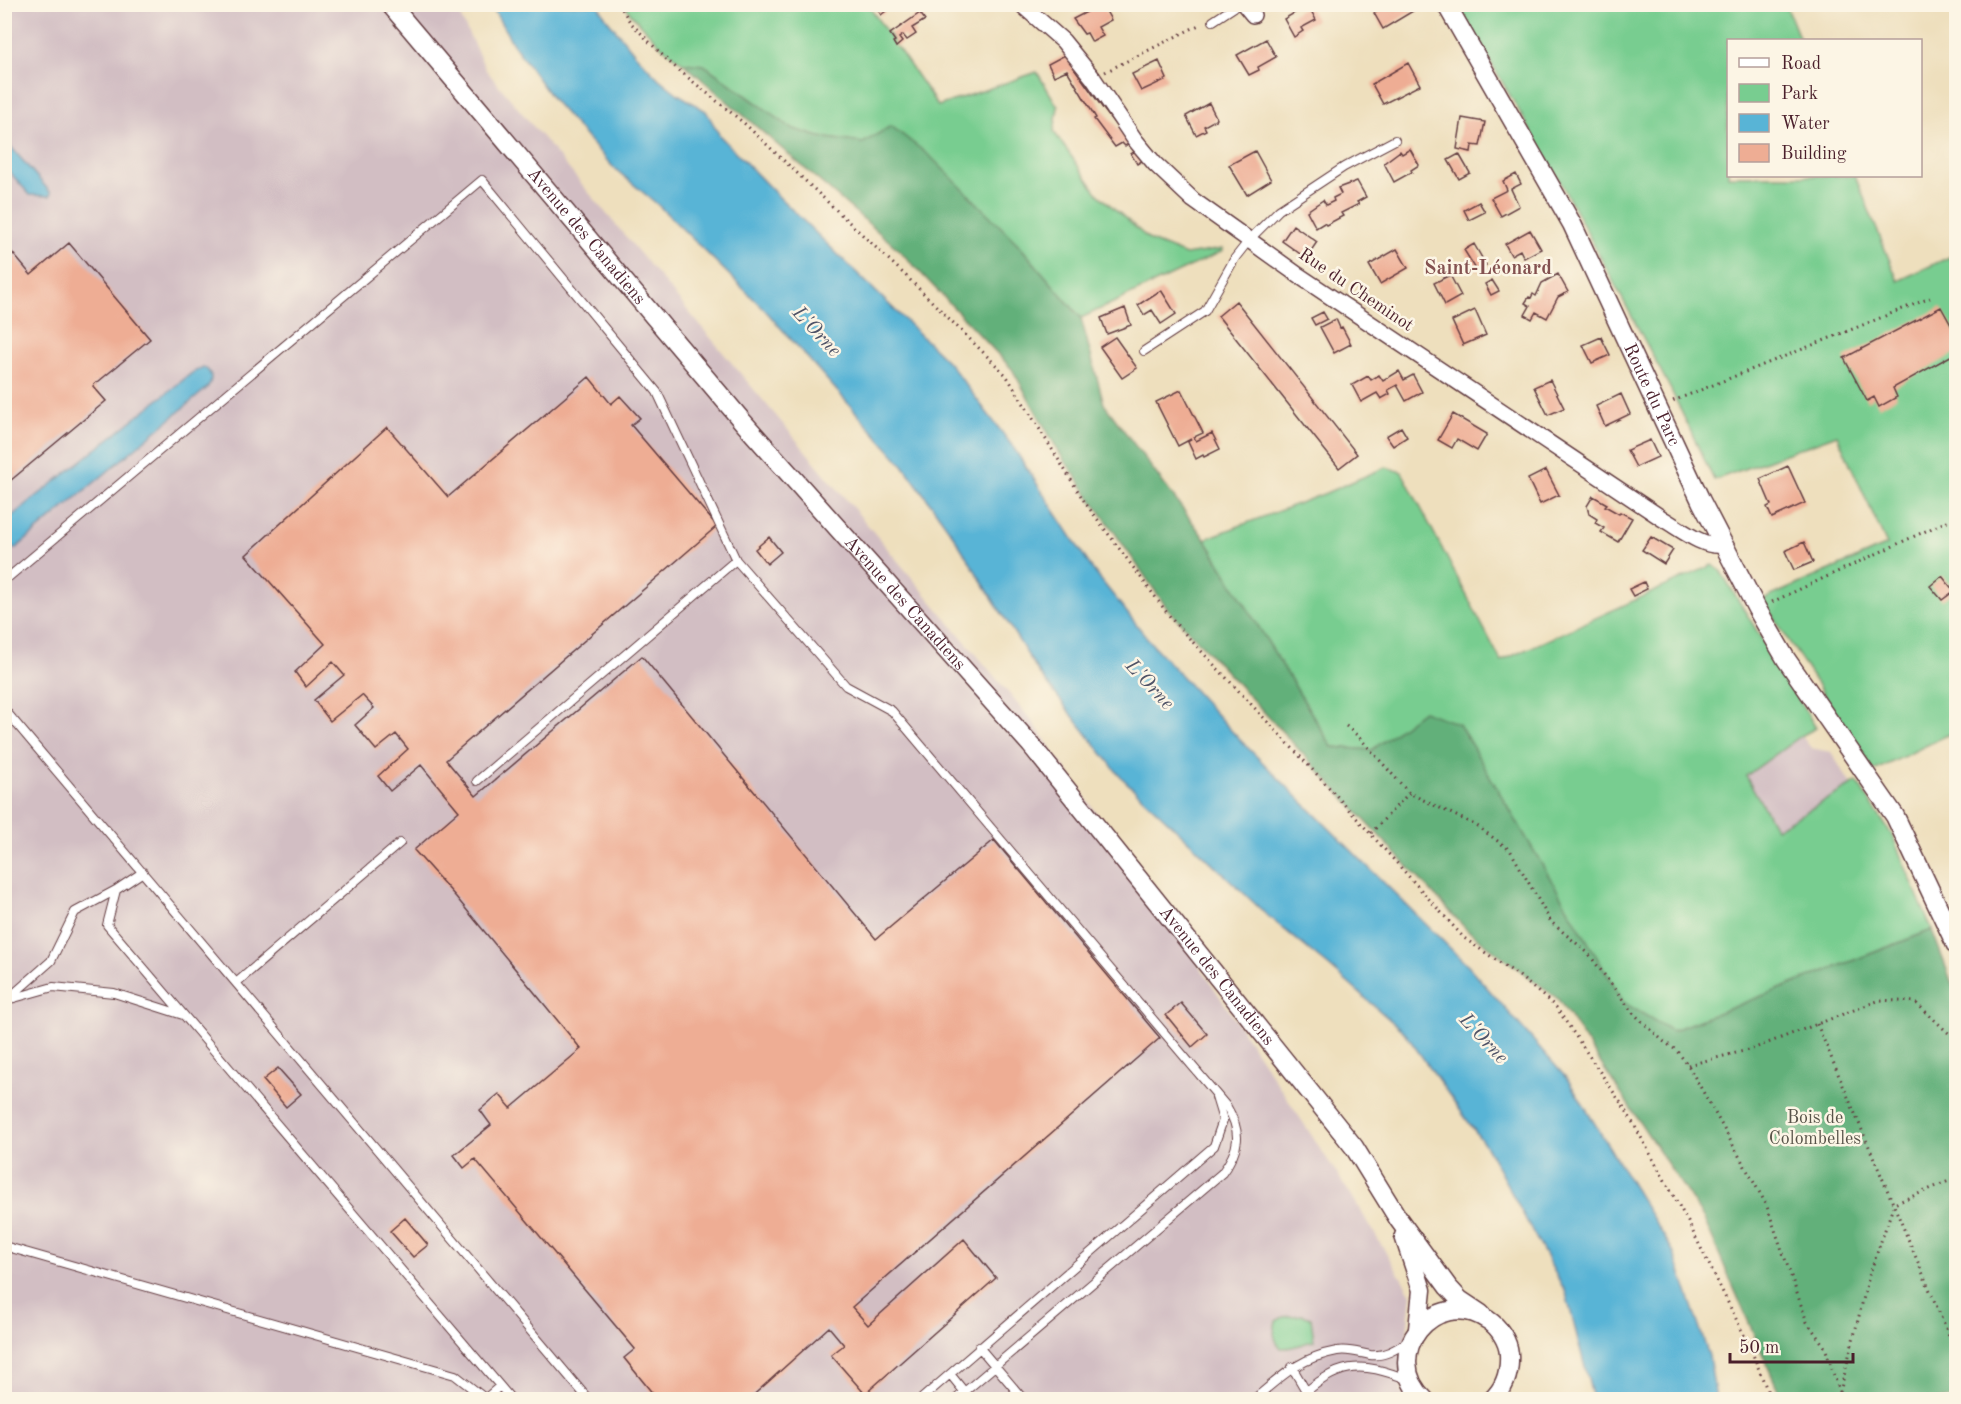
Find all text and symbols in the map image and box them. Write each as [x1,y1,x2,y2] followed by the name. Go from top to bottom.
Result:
[1727,39,1922,177] legend
[1781,55,1821,73] text: Road
[1781,85,1818,103] text: Park
[1781,115,1830,133] text: Water
[1781,145,1847,163] text: Building
[524,165,649,308] street label: Avenue des Canadiens
[1295,245,1417,335] street label: Rue du Cheminot
[1424,259,1552,279] district label: Saint-Léonard
[787,302,844,361] water label: L'Orne
[1620,341,1683,449] street label: Route du Parc
[841,533,969,674] street label: Avenue des Canadiens
[1120,655,1177,714] water label: L'Orne
[1155,903,1278,1049] street label: Avenue des Canadiens
[1454,1009,1511,1068] water label: L'Orne
[1769,1109,1861,1148] park label: Bois de Colombelles
[1730,1326,1853,1364] scale bar
[1739,1339,1779,1357] text: 50 m

